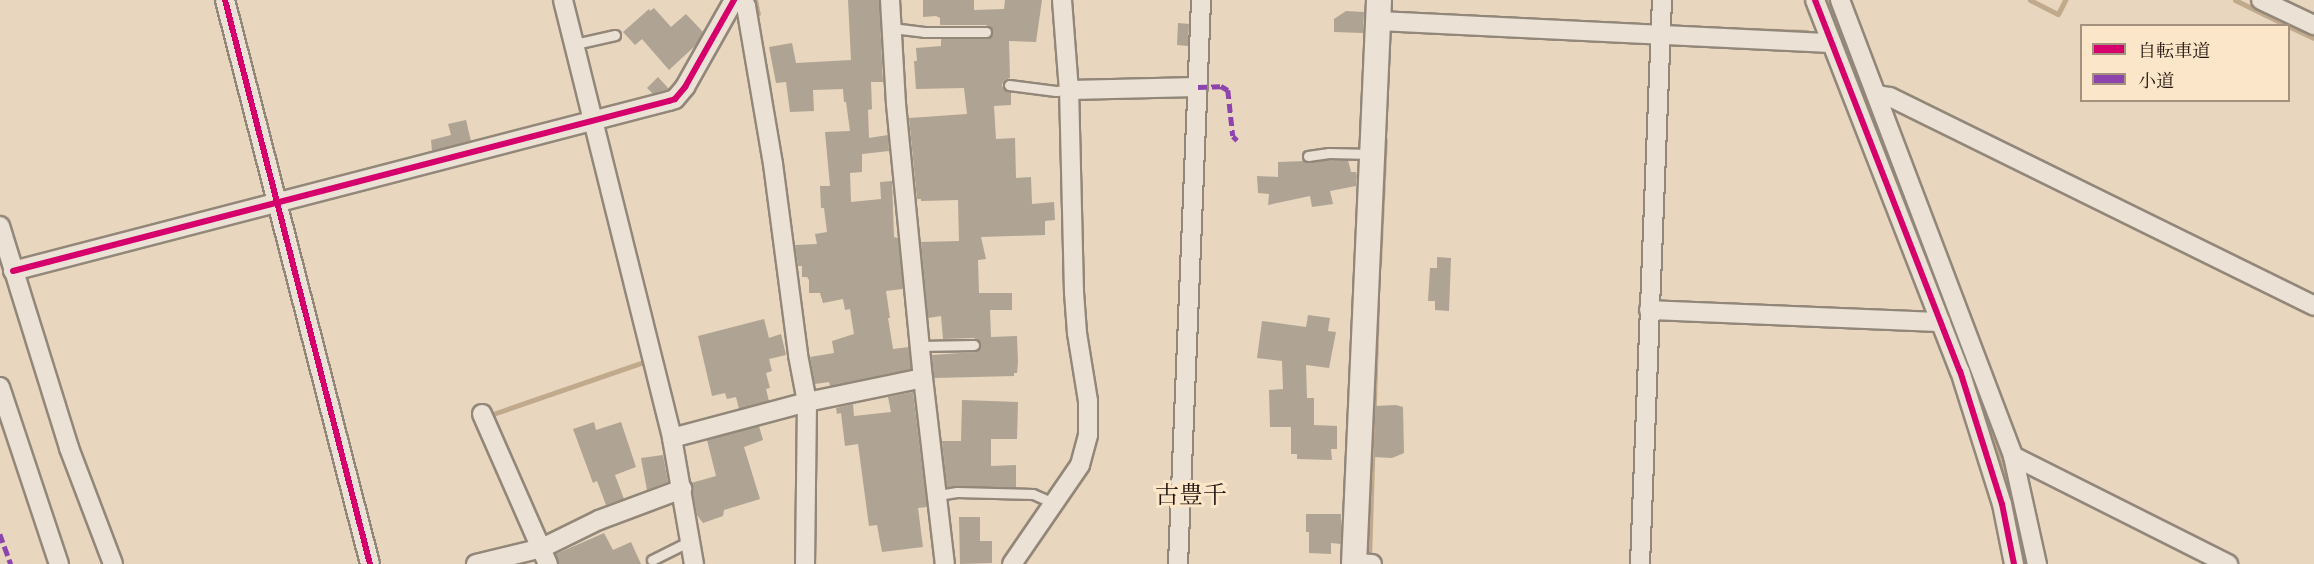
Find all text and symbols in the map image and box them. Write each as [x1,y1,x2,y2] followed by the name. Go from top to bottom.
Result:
[2080,24,2290,102] legend
[2138,43,2210,61] text: 自転車道
[2138,73,2174,91] text: 小道
[1155,484,1227,512] district label: 古豊千

